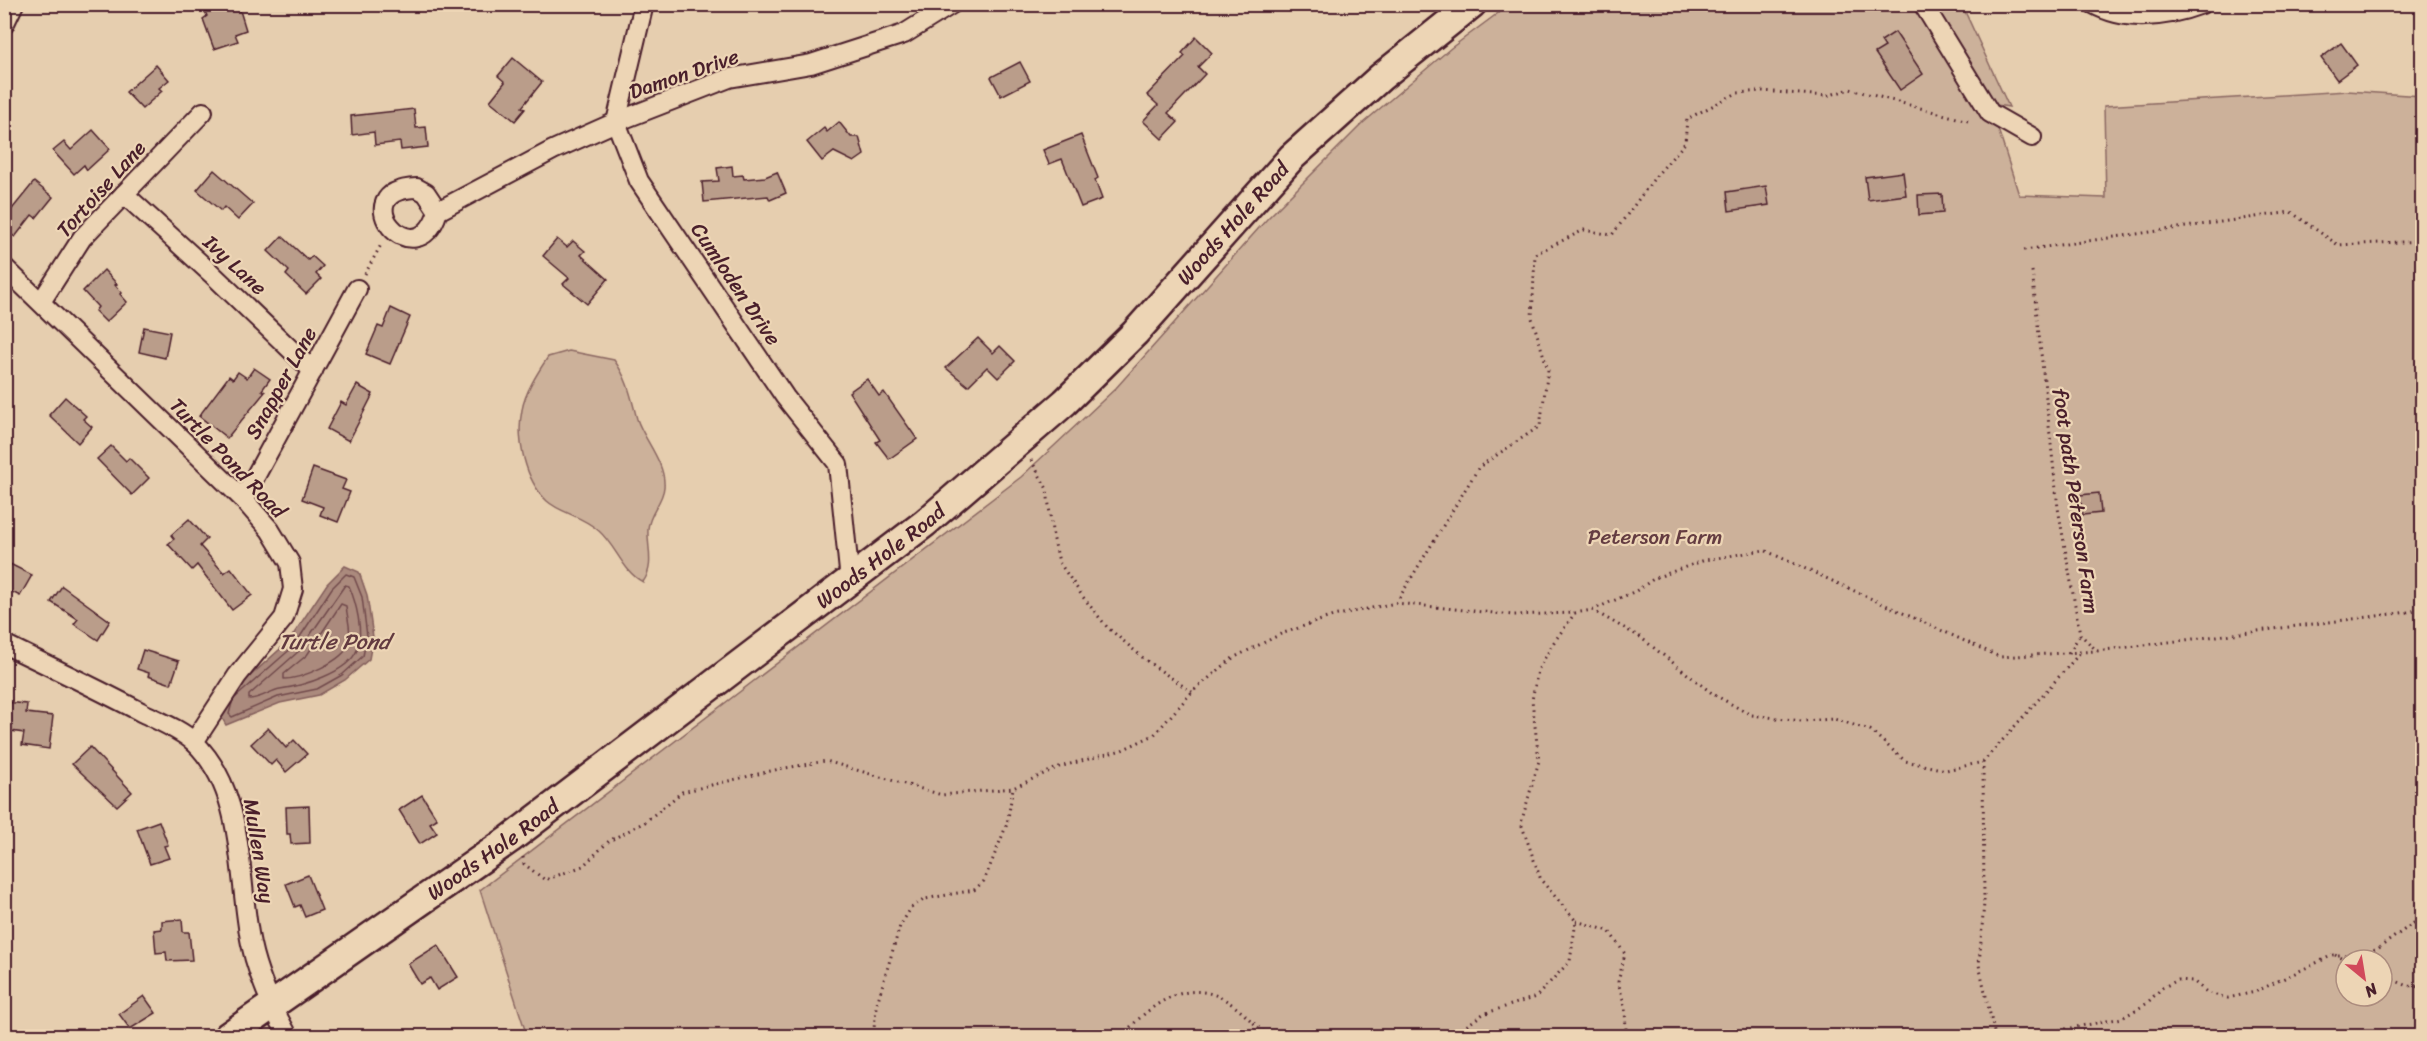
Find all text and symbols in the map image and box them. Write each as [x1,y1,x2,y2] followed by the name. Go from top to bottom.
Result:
[624,37,744,111] street label: Damon Drive
[46,131,156,247] street label: Tortoise Lane
[1167,151,1300,294] street label: Woods Hole Road
[680,214,792,354] street label: Cumloden Drive
[193,224,276,305] street label: Ivy Lane
[234,319,328,447] street label: Snapper Lane
[2041,386,2111,616] street label: foot path Peterson Farm
[160,388,298,529] street label: Turtle Pond Road
[807,493,956,619] street label: Woods Hole Road
[1588,518,1722,556] park label: Peterson Farm
[278,622,395,661] water label: Turtle Pond
[419,788,569,911] street label: Woods Hole Road
[232,796,286,906] street label: Mullen Way
[2334,948,2394,1008] north arrow
[2358,975,2384,1006] text: N

